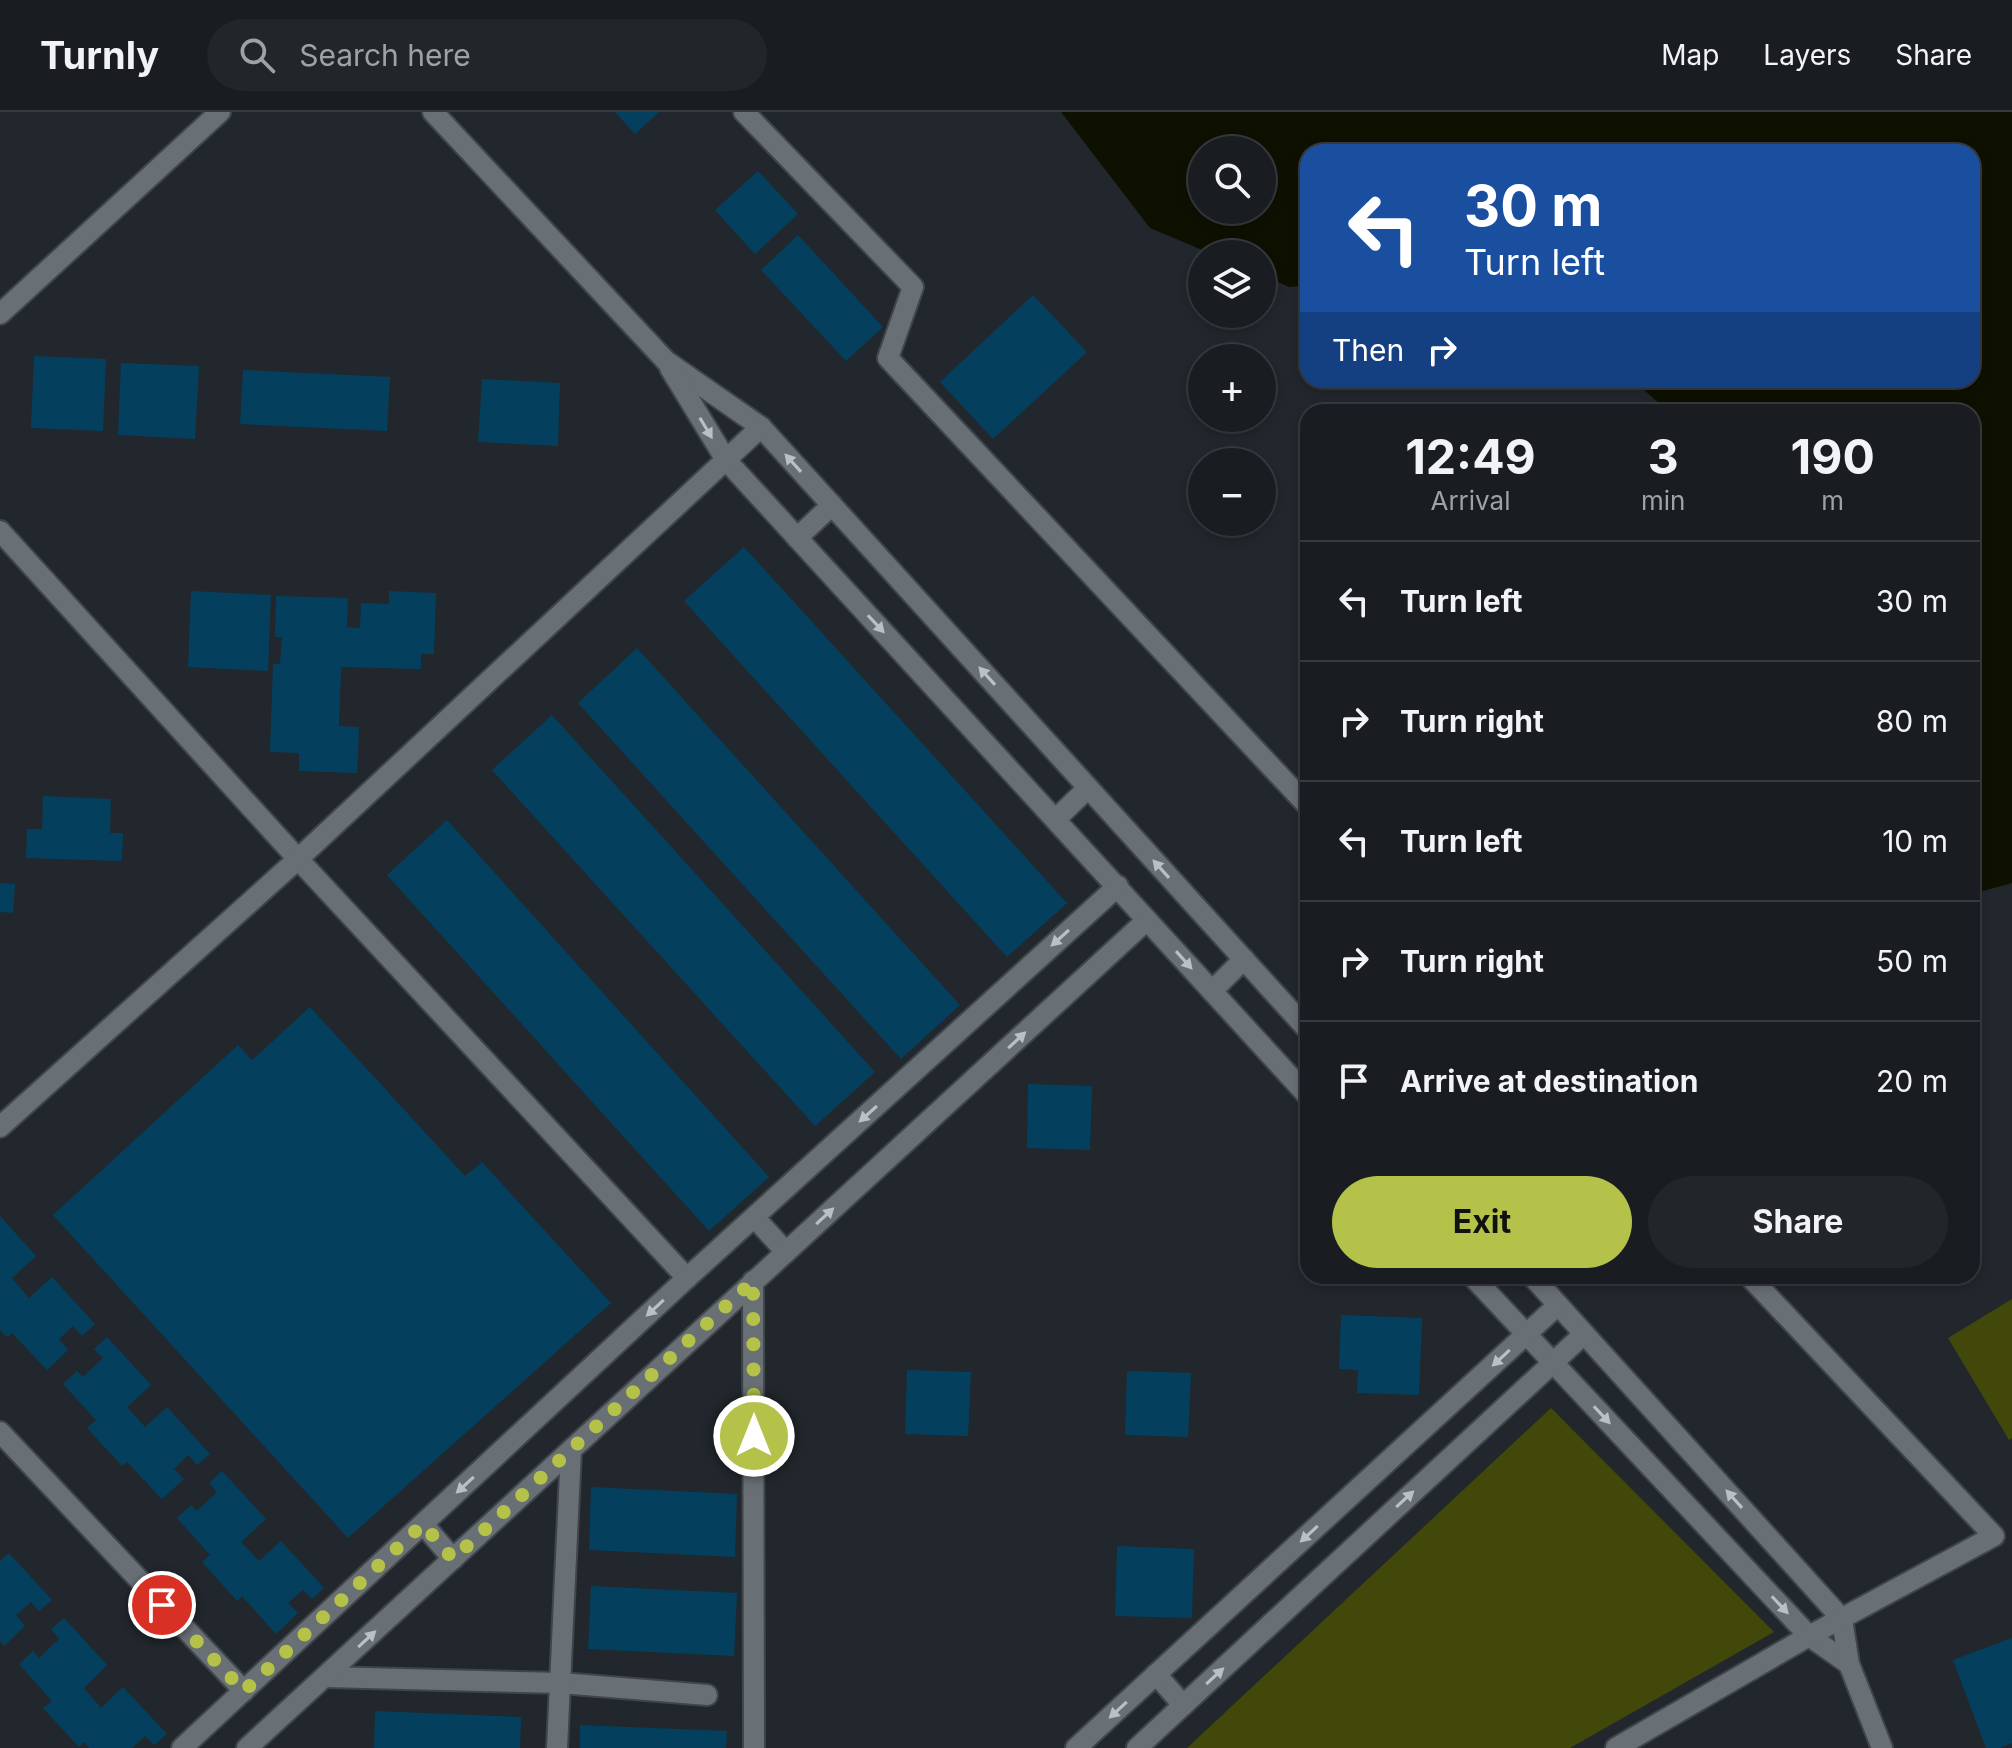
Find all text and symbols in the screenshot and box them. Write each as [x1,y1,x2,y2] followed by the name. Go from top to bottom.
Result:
[207,19,767,91] search box
[40,32,159,78] text: Turnly
[235,33,279,77] icon: search
[299,37,471,73] text: Search here
[1661,38,1719,72] text: Map
[1763,38,1851,72] text: Layers
[1895,38,1972,72] text: Share
[1188,136,1276,536] map controls
[1188,136,1276,224] button: search
[1464,172,1602,240] text: 30 m
[1332,176,1436,280] icon: left
[1188,240,1276,328] button: layers
[1464,240,1605,284] text: Turn left
[1420,328,1464,372] icon: right
[1332,332,1404,368] text: Then
[1188,344,1276,432] button: +
[699,417,713,439] one-way arrow
[1405,427,1536,486] text: 12:49
[1648,427,1679,486] text: 3
[1791,427,1875,486] text: 190
[1188,448,1276,536] button: −
[784,453,802,473] one-way arrow
[1430,485,1510,516] text: Arrival
[1641,485,1685,516] text: min
[1821,485,1844,516] text: m
[1332,579,1376,623] icon: left
[1400,583,1522,619] text: Turn left
[1876,583,1948,619] text: 30 m
[867,614,885,633] one-way arrow
[978,667,996,686] one-way arrow
[1332,699,1376,743] icon: right
[1400,703,1544,739] text: Turn right
[1876,703,1948,739] text: 80 m
[1332,819,1376,863] icon: left
[1400,823,1522,859] text: Turn left
[1882,823,1948,859] text: 10 m
[1153,859,1171,878] one-way arrow
[1051,929,1070,947] one-way arrow
[1332,939,1376,983] icon: right
[1400,943,1544,979] text: Turn right
[1876,943,1948,979] text: 50 m
[1175,950,1193,970] one-way arrow
[1007,1031,1026,1049] one-way arrow
[1332,1059,1376,1103] icon: arrive
[1400,1063,1698,1099] text: Arrive at destination
[1876,1063,1948,1099] text: 20 m
[859,1105,879,1122] one-way arrow
[1332,1176,1632,1268] button: Exit
[1648,1176,1948,1268] button: Share
[816,1207,835,1225] one-way arrow
[646,1298,665,1316] one-way arrow
[1492,1349,1511,1367] one-way arrow
[712,1394,796,1478] position arrow
[1592,1405,1610,1424] one-way arrow
[456,1476,475,1494] one-way arrow
[1725,1489,1743,1508] one-way arrow
[1396,1491,1415,1509] one-way arrow
[1300,1524,1319,1542] one-way arrow
[128,1571,196,1639] pin
[140,1583,184,1627] icon: arrive
[1770,1595,1788,1614] one-way arrow
[357,1630,376,1648] one-way arrow
[1205,1667,1224,1685] one-way arrow
[1108,1700,1127,1718] one-way arrow

